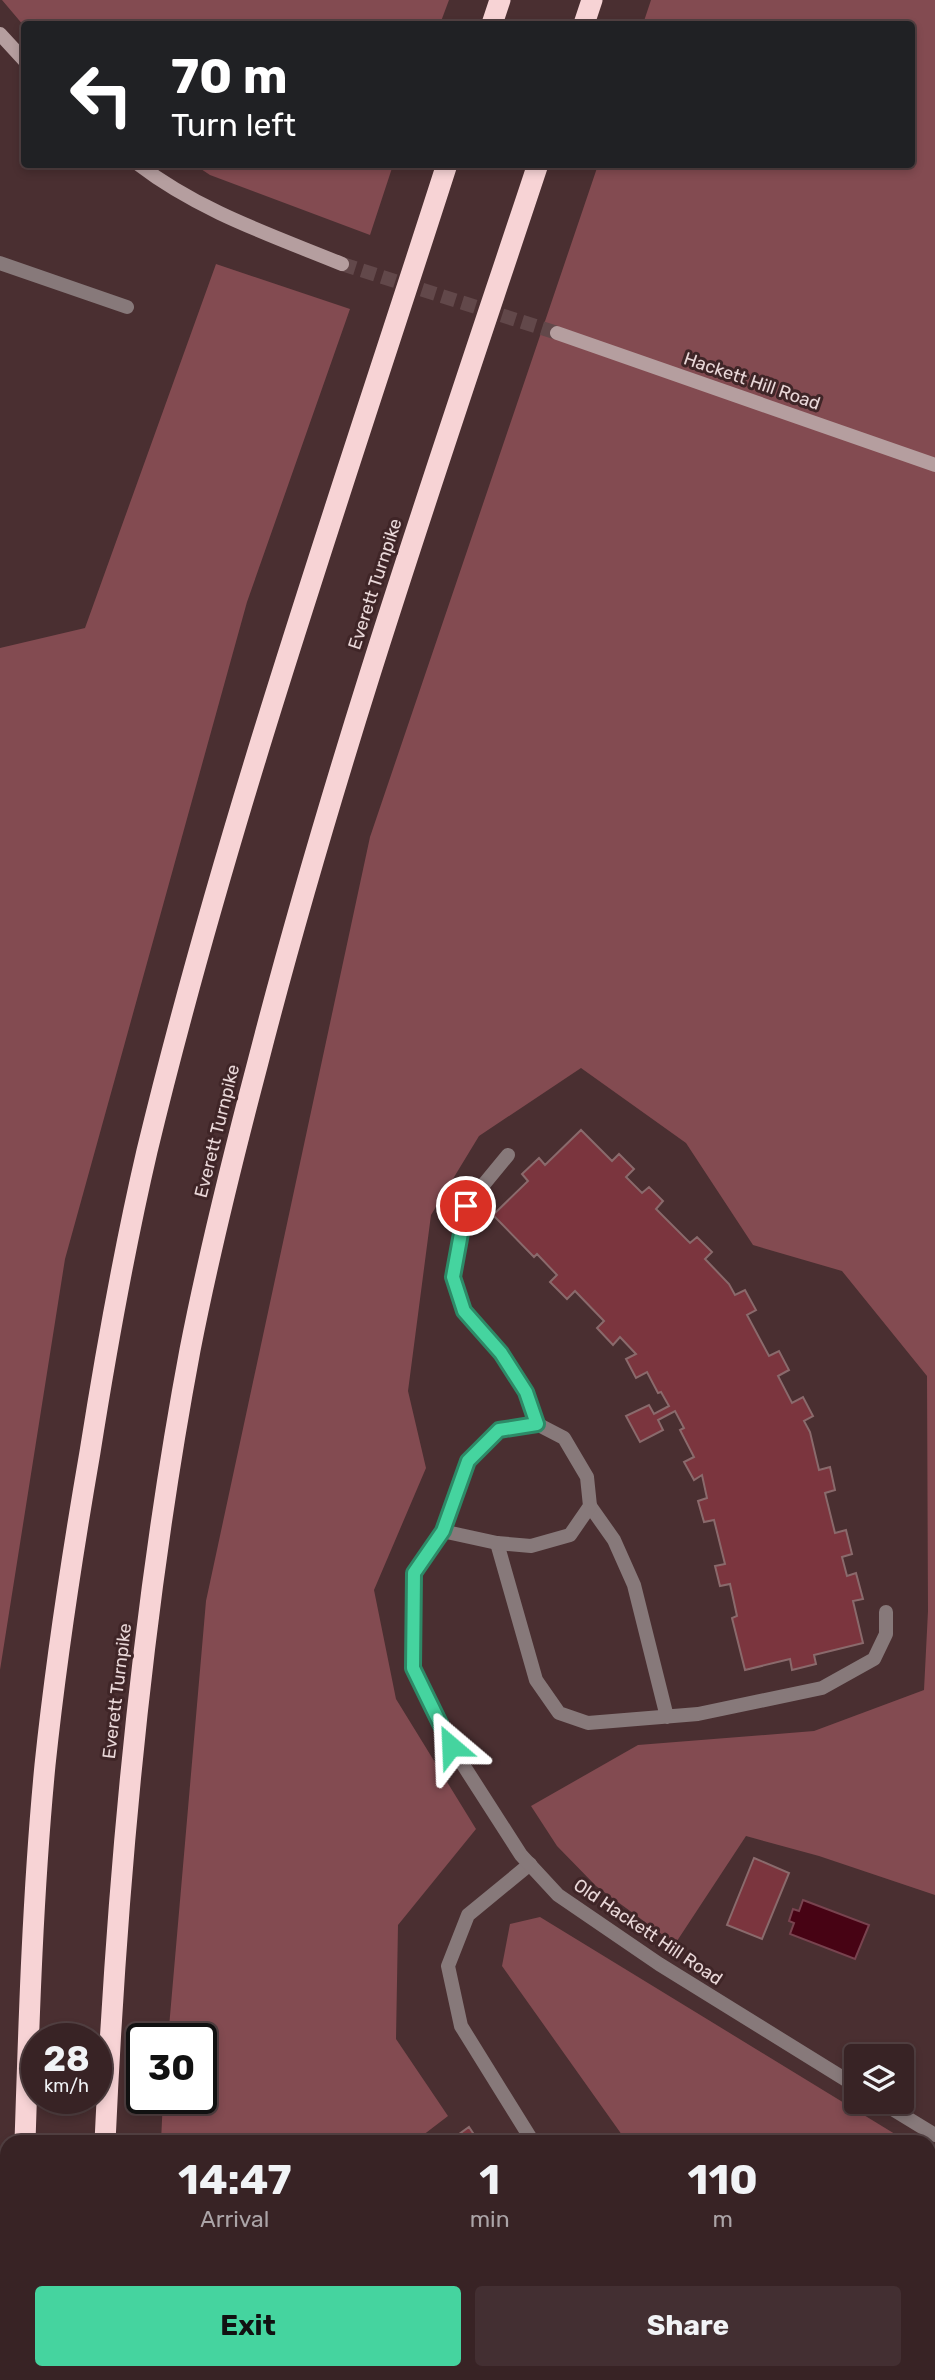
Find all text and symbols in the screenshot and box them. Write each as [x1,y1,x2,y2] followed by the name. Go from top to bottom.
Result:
[171,47,288,105] text: 70 m
[56,49,147,140] icon: left
[171,106,296,144] text: Turn left
[681,347,823,415] street label: Hackett Hill Road
[343,516,407,652] street label: Everett Turnpike
[190,1062,244,1200] street label: Everett Turnpike
[436,1176,496,1236] pin
[447,1187,485,1225] icon: arrive
[98,1622,136,1760] street label: Everett Turnpike
[414,1709,488,1783] position arrow
[569,1874,727,1990] street label: Old Hackett Hill Road
[126,2023,217,2114] speed limit sign: 30
[43,2038,90,2080] text: 28
[844,2044,914,2114] map controls
[844,2044,914,2114] button: layers
[44,2075,89,2097] text: km/h
[178,2155,292,2205] text: 14:47
[479,2155,500,2205] text: 1
[688,2155,758,2205] text: 110
[200,2205,269,2233] text: Arrival
[470,2205,510,2233] text: min
[713,2205,733,2233] text: m
[35,2286,461,2366] button: Exit
[475,2286,901,2366] button: Share

